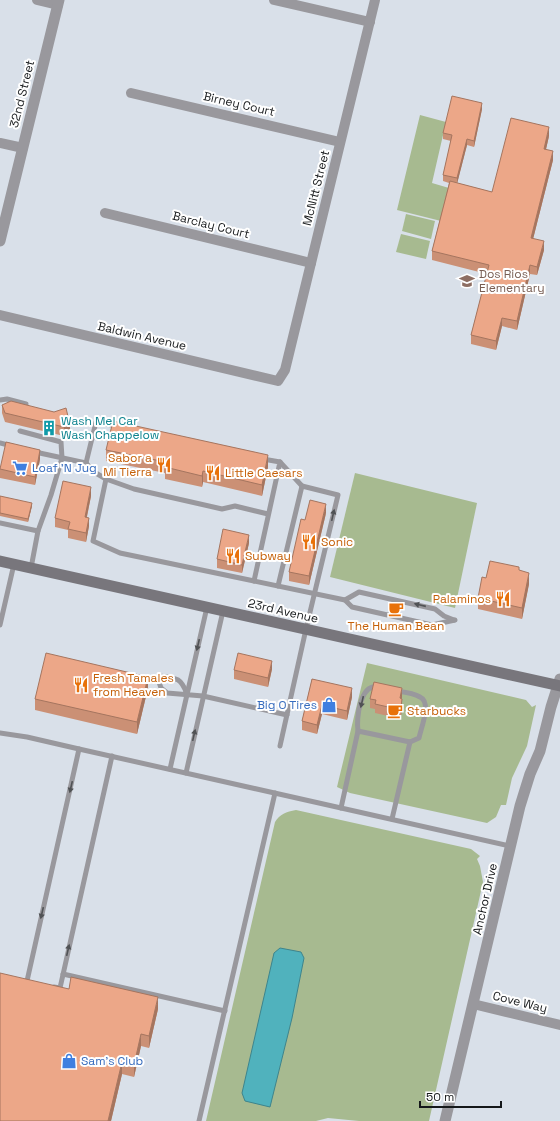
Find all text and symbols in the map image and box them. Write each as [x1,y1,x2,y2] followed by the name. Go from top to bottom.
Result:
[6,58,38,130] street label: 32nd Street
[202,88,276,120] street label: Birney Court
[299,148,333,228] street label: McNitt Street
[171,208,251,242] street label: Barclay Court
[479,266,545,296] place label: Dos Rios Elementary
[458,272,476,290] school or university icon: Dos Rios Elementary
[96,318,188,354] street label: Baldwin Avenue
[61,413,159,443] place label: Wash Me! Car Wash Chappelow
[40,419,58,437] building icon: Wash Me! Car Wash Chappelow
[103,450,152,480] place label: Sabor a Mi Tierra
[155,456,173,474] restaurant icon: Sabor a Mi Tierra
[11,459,29,477] supermarket icon: Loaf 'N Jug
[32,460,97,476] place label: Loaf 'N Jug
[204,464,222,482] restaurant icon: Little Caesars
[225,465,302,481] place label: Little Caesars
[330,509,336,521] one-way arrow
[300,533,318,551] restaurant icon: Sonic
[321,534,353,550] place label: Sonic
[224,547,242,565] restaurant icon: Subway
[245,548,291,564] place label: Subway
[494,590,512,608] restaurant icon: Palaminos
[433,591,491,607] place label: Palaminos
[246,595,320,627] street label: 23rd Avenue
[387,600,405,618] cafe icon: The Human Bean
[414,602,426,608] one-way arrow
[348,618,444,634] place label: The Human Bean
[195,639,201,651] one-way arrow
[93,670,174,700] place label: Fresh Tamales from Heaven
[72,676,90,694] restaurant icon: Fresh Tamales from Heaven
[320,696,338,714] shop icon: Big O Tires
[358,696,364,708] one-way arrow
[257,697,317,713] place label: Big O Tires
[386,702,404,720] cafe icon: Starbucks
[407,703,466,719] place label: Starbucks
[192,728,198,741] one-way arrow
[67,781,73,793] one-way arrow
[469,862,501,936] street label: Anchor Drive
[39,908,45,920] one-way arrow
[66,944,72,956] one-way arrow
[491,988,549,1016] street label: Cove Way
[60,1052,78,1070] shop icon: Sam's Club
[81,1053,144,1069] place label: Sam's Club
[420,1083,501,1109] scale bar
[426,1089,454,1105] text: 50 m

